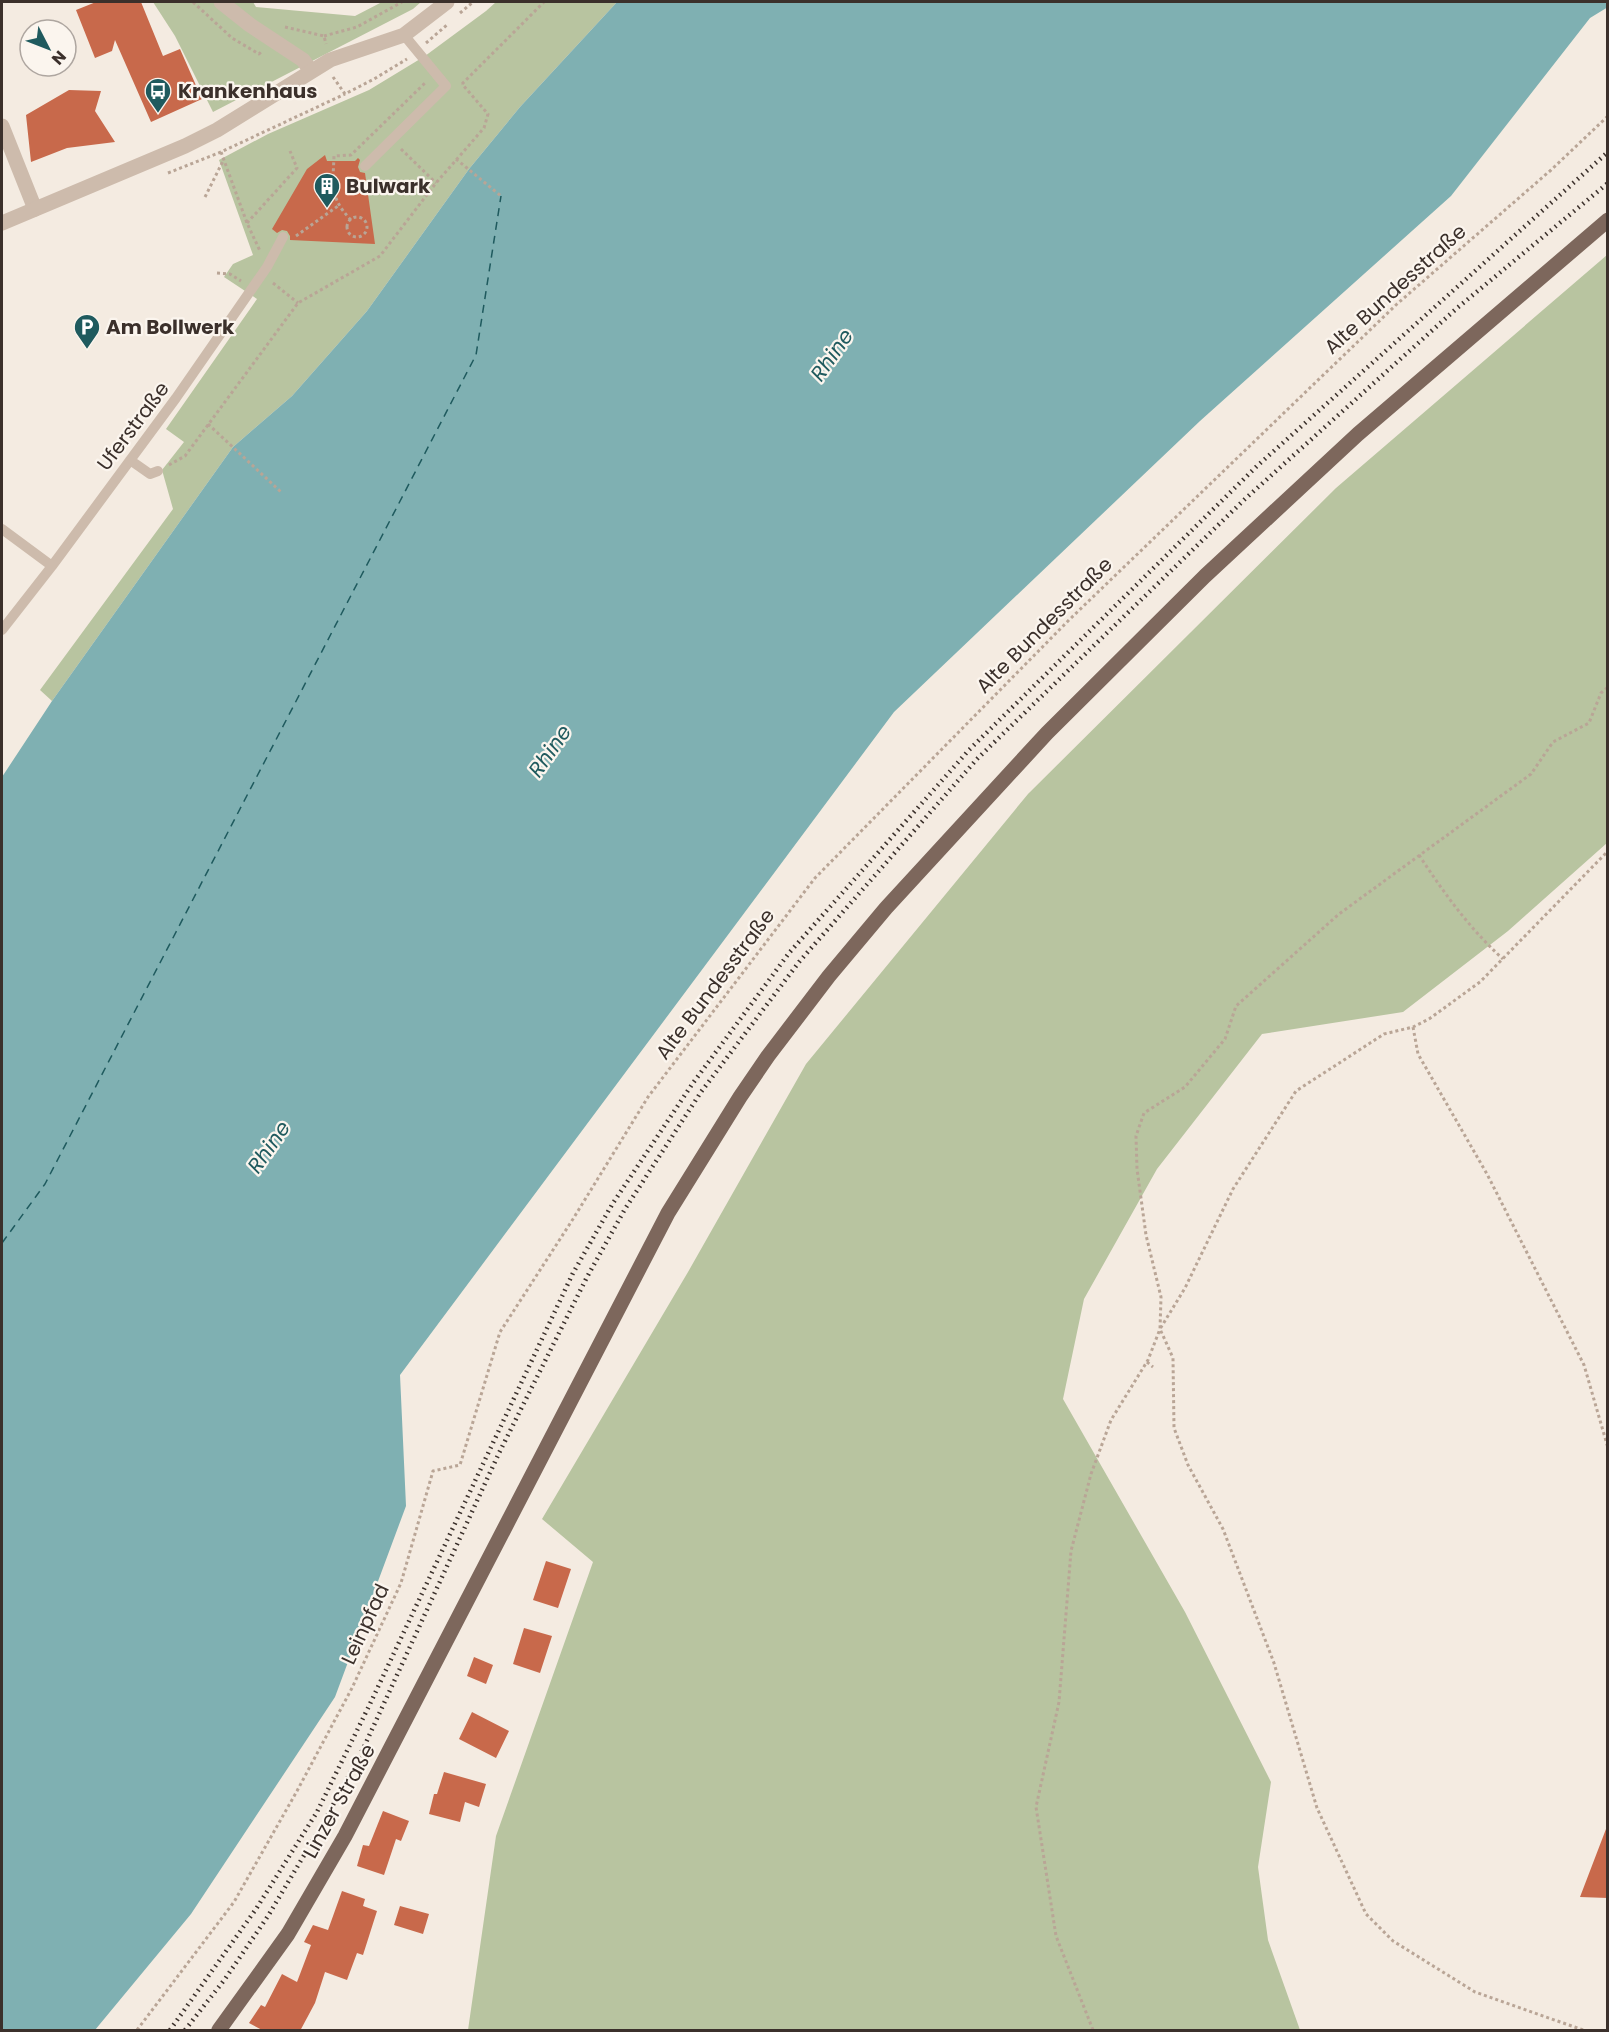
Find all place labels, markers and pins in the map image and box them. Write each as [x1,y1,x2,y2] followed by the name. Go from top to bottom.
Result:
[143,76,173,114] bus stop icon: Krankenhaus
[178,77,317,105] place label: Krankenhaus
[312,171,342,209] building icon: Bulwark
[346,172,431,200] place label: Bulwark
[72,312,102,350] parking icon: Am Bollwerk
[106,313,235,341] place label: Am Bollwerk

